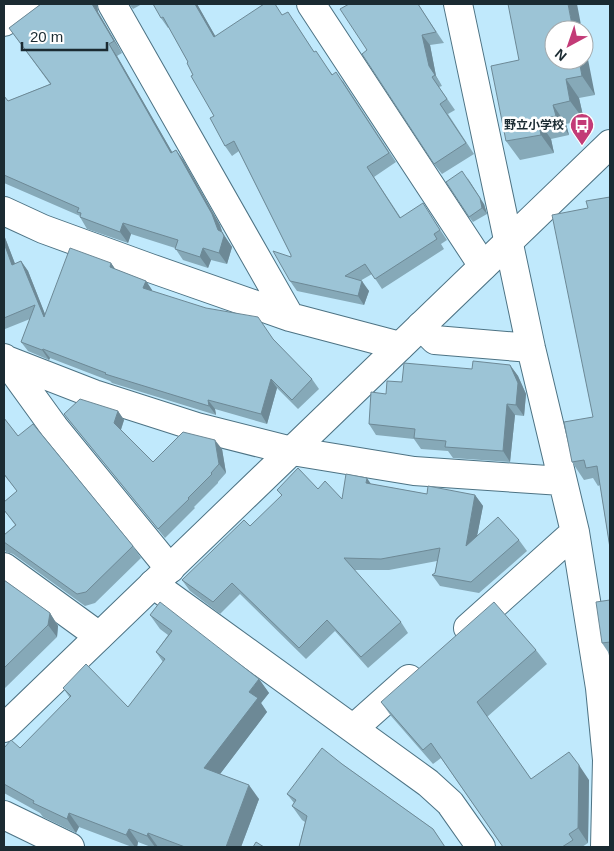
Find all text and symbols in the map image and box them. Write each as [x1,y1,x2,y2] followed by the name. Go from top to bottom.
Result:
[22,20,108,52] scale bar
[544,20,594,70] north arrow
[30,28,63,45] text: 20 m
[552,46,570,64] text: N
[569,112,595,146] bus stop icon: 野立小学校
[504,118,564,132] place label: 野立小学校

